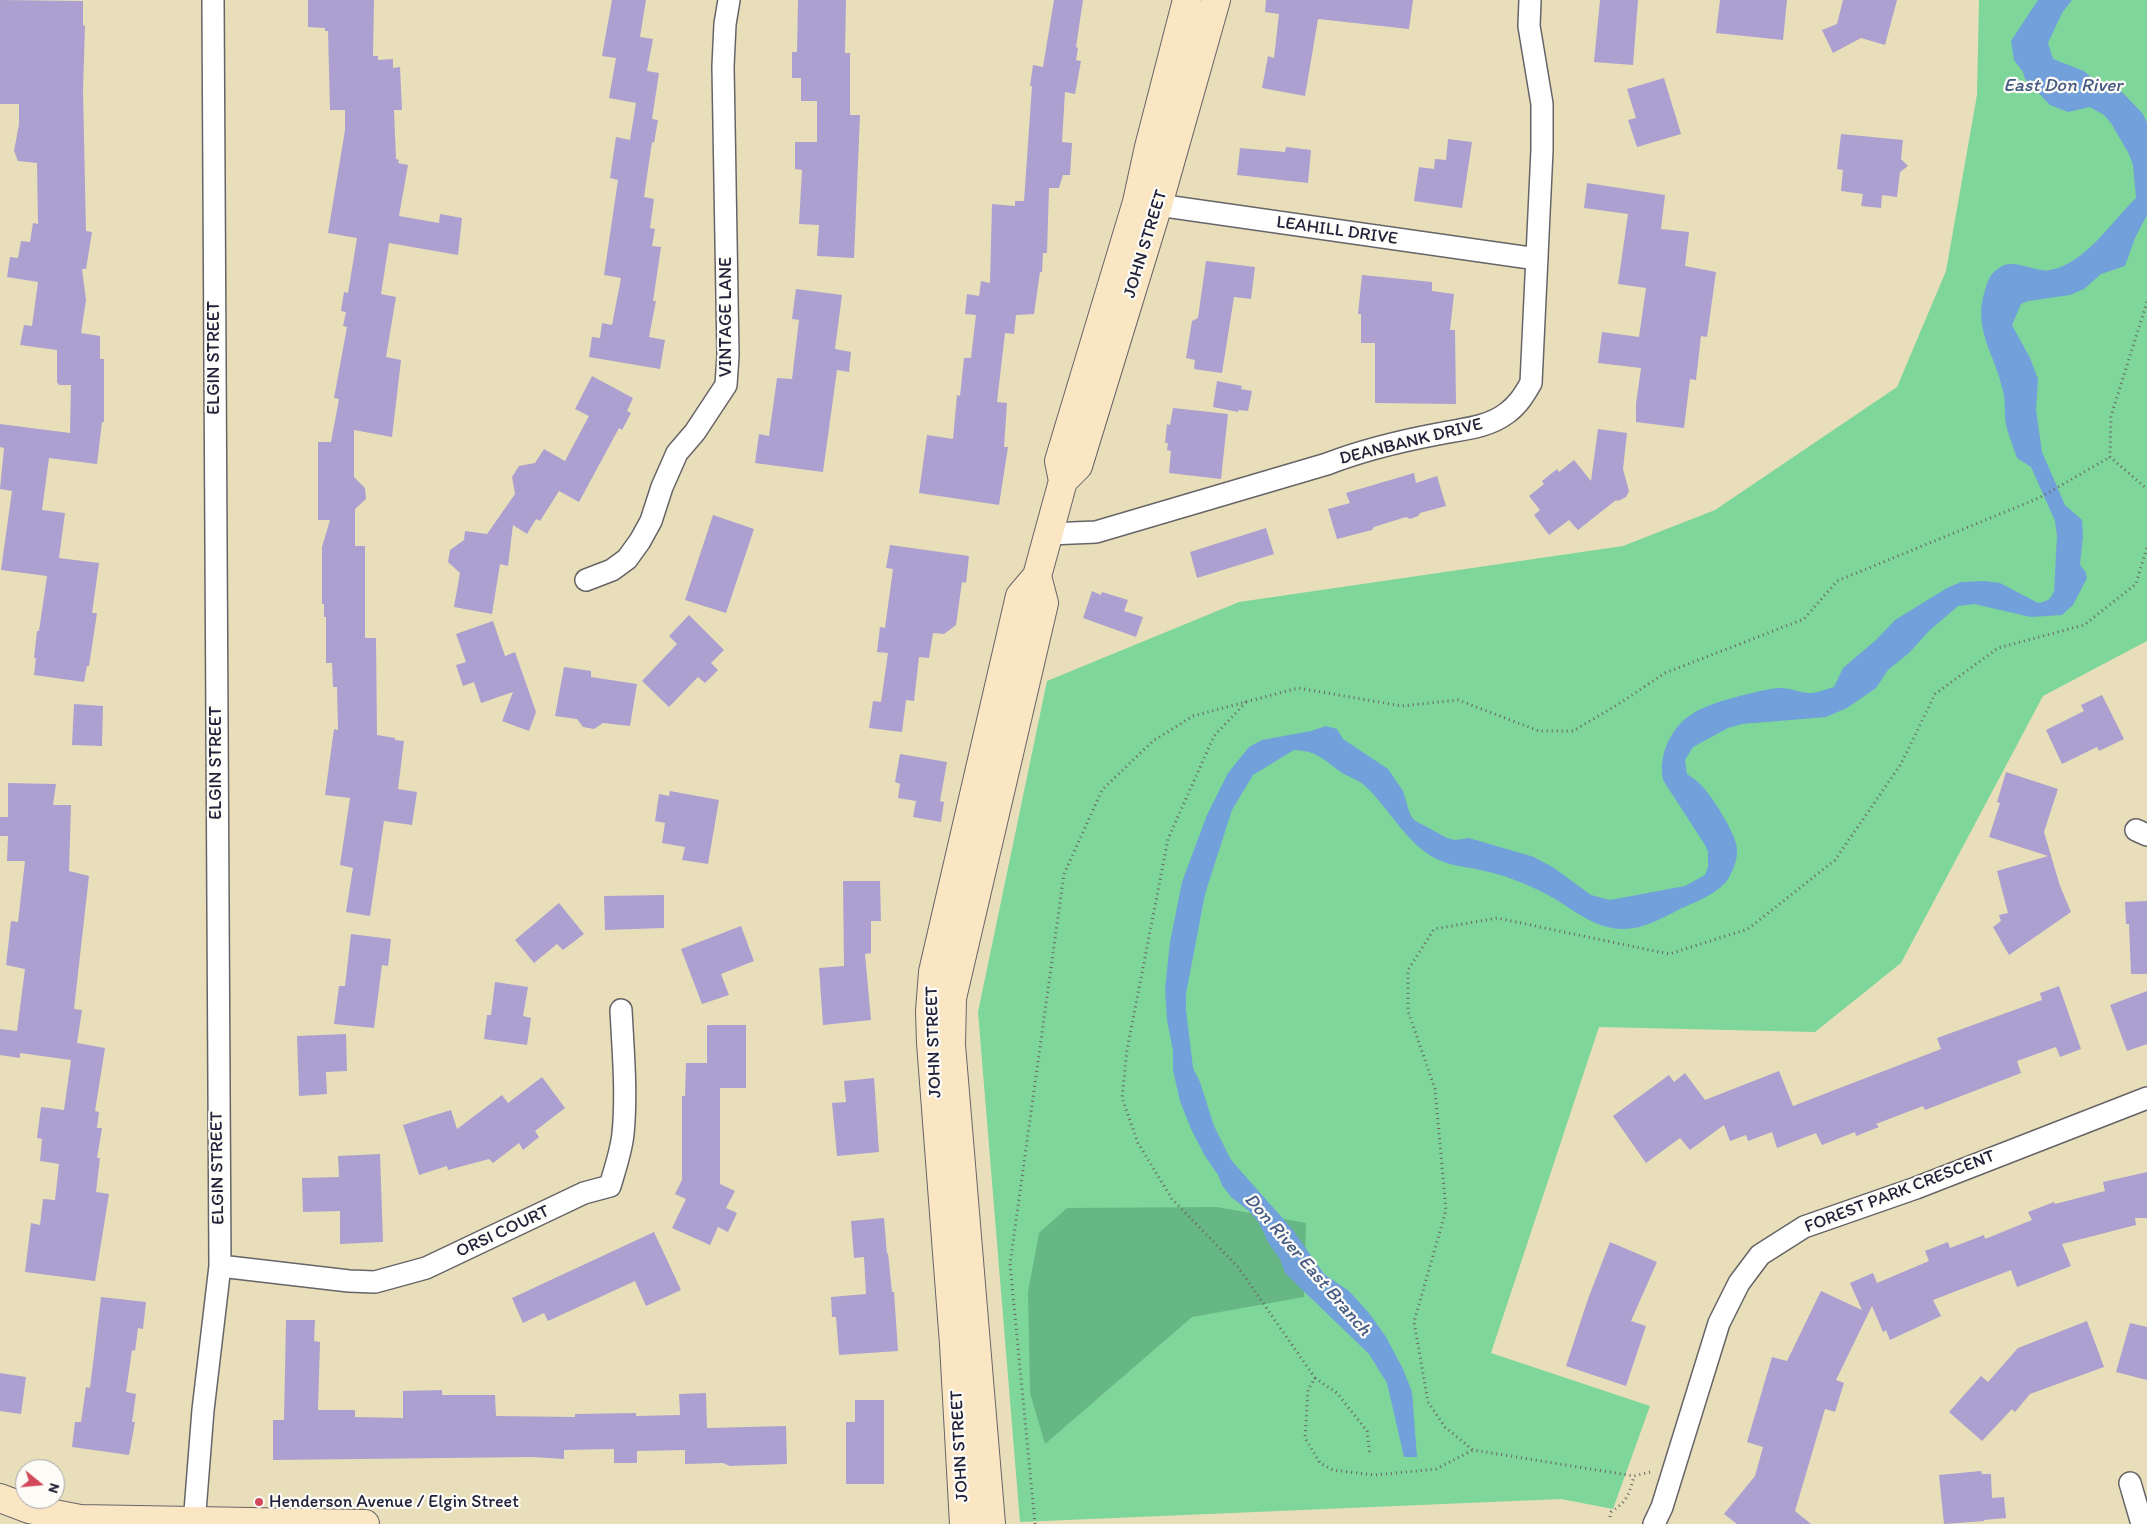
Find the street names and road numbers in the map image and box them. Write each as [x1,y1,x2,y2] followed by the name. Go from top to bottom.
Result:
[1119,187,1173,301] street label: JOHN STREET
[1275,212,1399,250] street label: LEAHILL DRIVE
[715,257,737,377] street label: VINTAGE LANE
[203,301,225,415] street label: ELGIN STREET
[1337,414,1485,470] street label: DEANBANK DRIVE
[205,706,227,820] street label: ELGIN STREET
[921,986,947,1098] street label: JOHN STREET
[206,1111,230,1225] street label: ELGIN STREET
[1802,1146,1998,1238] street label: FOREST PARK CRESCENT
[453,1201,553,1263] street label: ORSI COURT
[946,1390,974,1502] street label: JOHN STREET

